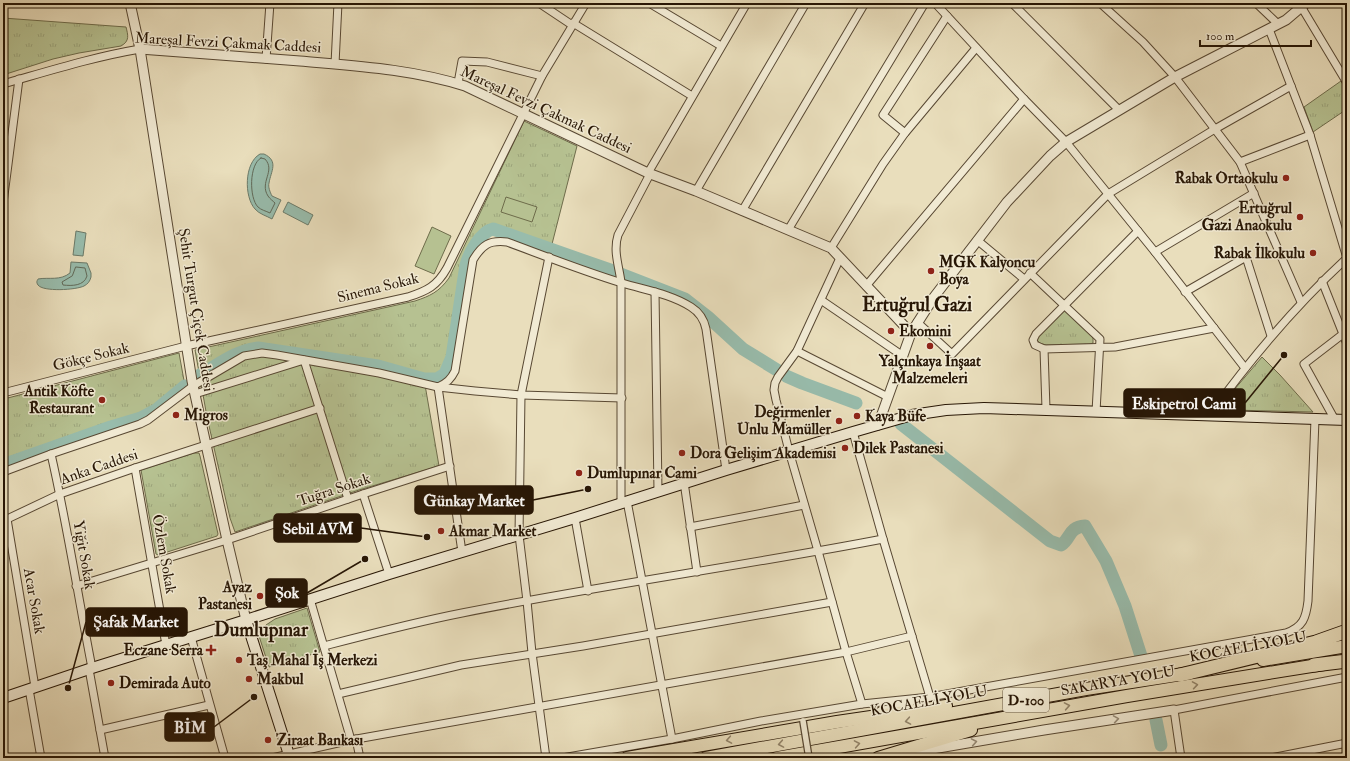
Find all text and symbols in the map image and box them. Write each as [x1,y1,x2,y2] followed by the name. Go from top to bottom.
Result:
[1200,22,1311,48] scale bar
[134,29,322,57] street label: Mareşal Fevzi Çakmak Caddesi
[1206,29,1235,44] text: 100 m
[457,62,635,158] street label: Mareşal Fevzi Çakmak Caddesi
[1175,169,1278,188] place label: Rabak Ortaokulu
[1281,173,1291,183] marker: Rabak Ortaokulu
[1202,199,1292,235] place label: Ertuğrul Gazi Anaokulu
[1295,212,1305,222] marker: Ertuğrul Gazi Anaokulu
[174,227,218,393] street label: Şehit Turgut Çiçek Caddesi
[1214,242,1305,263] place label: Rabak İlkokulu
[1308,248,1318,258] marker: Rabak İlkokulu
[938,253,1035,290] place label: MGK Kalyoncu Boya
[926,266,936,276] marker: MGK Kalyoncu Boya
[335,269,421,307] street label: Sinema Sokak
[862,293,972,318] district label: Ertuğrul Gazi
[899,322,951,341] place label: Ekomini
[886,326,896,336] marker: Ekomini
[51,338,131,376] street label: Gökçe Sokak
[925,341,935,351] marker: Yalçınkaya İnşaat Malzemeleri
[878,350,981,388] place label: Yalçınkaya İnşaat Malzemeleri
[23,382,95,418] place label: Antik Köfte Restaurant
[1124,389,1245,417] callout: Eskipetrol Cami
[1132,394,1237,415] text: Eskipetrol Cami
[97,395,107,405] marker: Antik Köfte Restaurant
[737,403,831,439] place label: Değirmenler Unlu Mamüller
[183,406,228,426] place label: Migros
[865,407,927,427] place label: Kaya Büfe
[171,410,181,420] marker: Migros
[852,411,862,421] marker: Kaya Büfe
[834,416,844,426] marker: Değirmenler Unlu Mamüller
[853,439,944,458] place label: Dilek Pastanesi
[840,443,850,453] marker: Dilek Pastanesi
[690,444,836,463] place label: Dora Gelişim Akademisi
[57,445,140,489] street label: Anka Caddesi
[677,448,687,458] marker: Dora Gelişim Akademisi
[587,464,697,484] place label: Dumlupınar Cami
[574,468,584,478] marker: Dumlupınar Cami
[295,469,373,511] street label: Tuğra Sokak
[415,486,533,514] callout: Günkay Market
[423,491,526,512] text: Günkay Market
[148,513,181,595] street label: Özlem Sokak
[274,514,361,542] callout: Sebil AVM
[69,519,99,591] street label: Yiğit Sokak
[282,519,354,539] text: Sebil AVM
[448,522,537,541] place label: Akmar Market
[436,526,446,536] marker: Akmar Market
[19,566,49,635] street label: Acar Sokak
[198,578,253,614] place label: Ayaz Pastanesi
[266,579,307,607] callout: Şok
[275,583,299,603] text: Şok
[255,591,265,601] marker: Ayaz Pastanesi
[86,608,187,636] callout: Şafak Market
[93,612,180,632] text: Şafak Market
[214,618,309,643] district label: Dumlupınar
[1188,626,1309,667] street label: KOCAELİ YOLU
[124,641,204,660] place label: Eczane Serra
[206,645,216,655] marker: Eczane Serra
[246,649,377,670] place label: Taş Mahal İş Merkezi
[234,655,244,665] marker: Taş Mahal İş Merkezi
[1059,662,1177,700] street label: SAKARYA YOLU
[256,670,304,689] place label: Makbul
[119,674,212,693] place label: Demirada Auto
[244,674,254,684] marker: Makbul
[106,678,116,688] marker: Demirada Auto
[869,680,990,721] street label: KOCAELİ YOLU
[1192,681,1199,689] one-way arrow
[1003,688,1049,712] road number: D-100
[1064,702,1070,711] one-way arrow
[165,713,214,741] callout: BİM
[1113,715,1119,724] one-way arrow
[905,716,912,725] one-way arrow
[174,717,207,738] text: BİM
[276,731,363,750] place label: Ziraat Bankası
[263,735,273,745] marker: Ziraat Bankası
[726,735,732,744] one-way arrow
[971,739,977,747] one-way arrow
[777,740,784,748] one-way arrow
[854,740,860,749] one-way arrow

